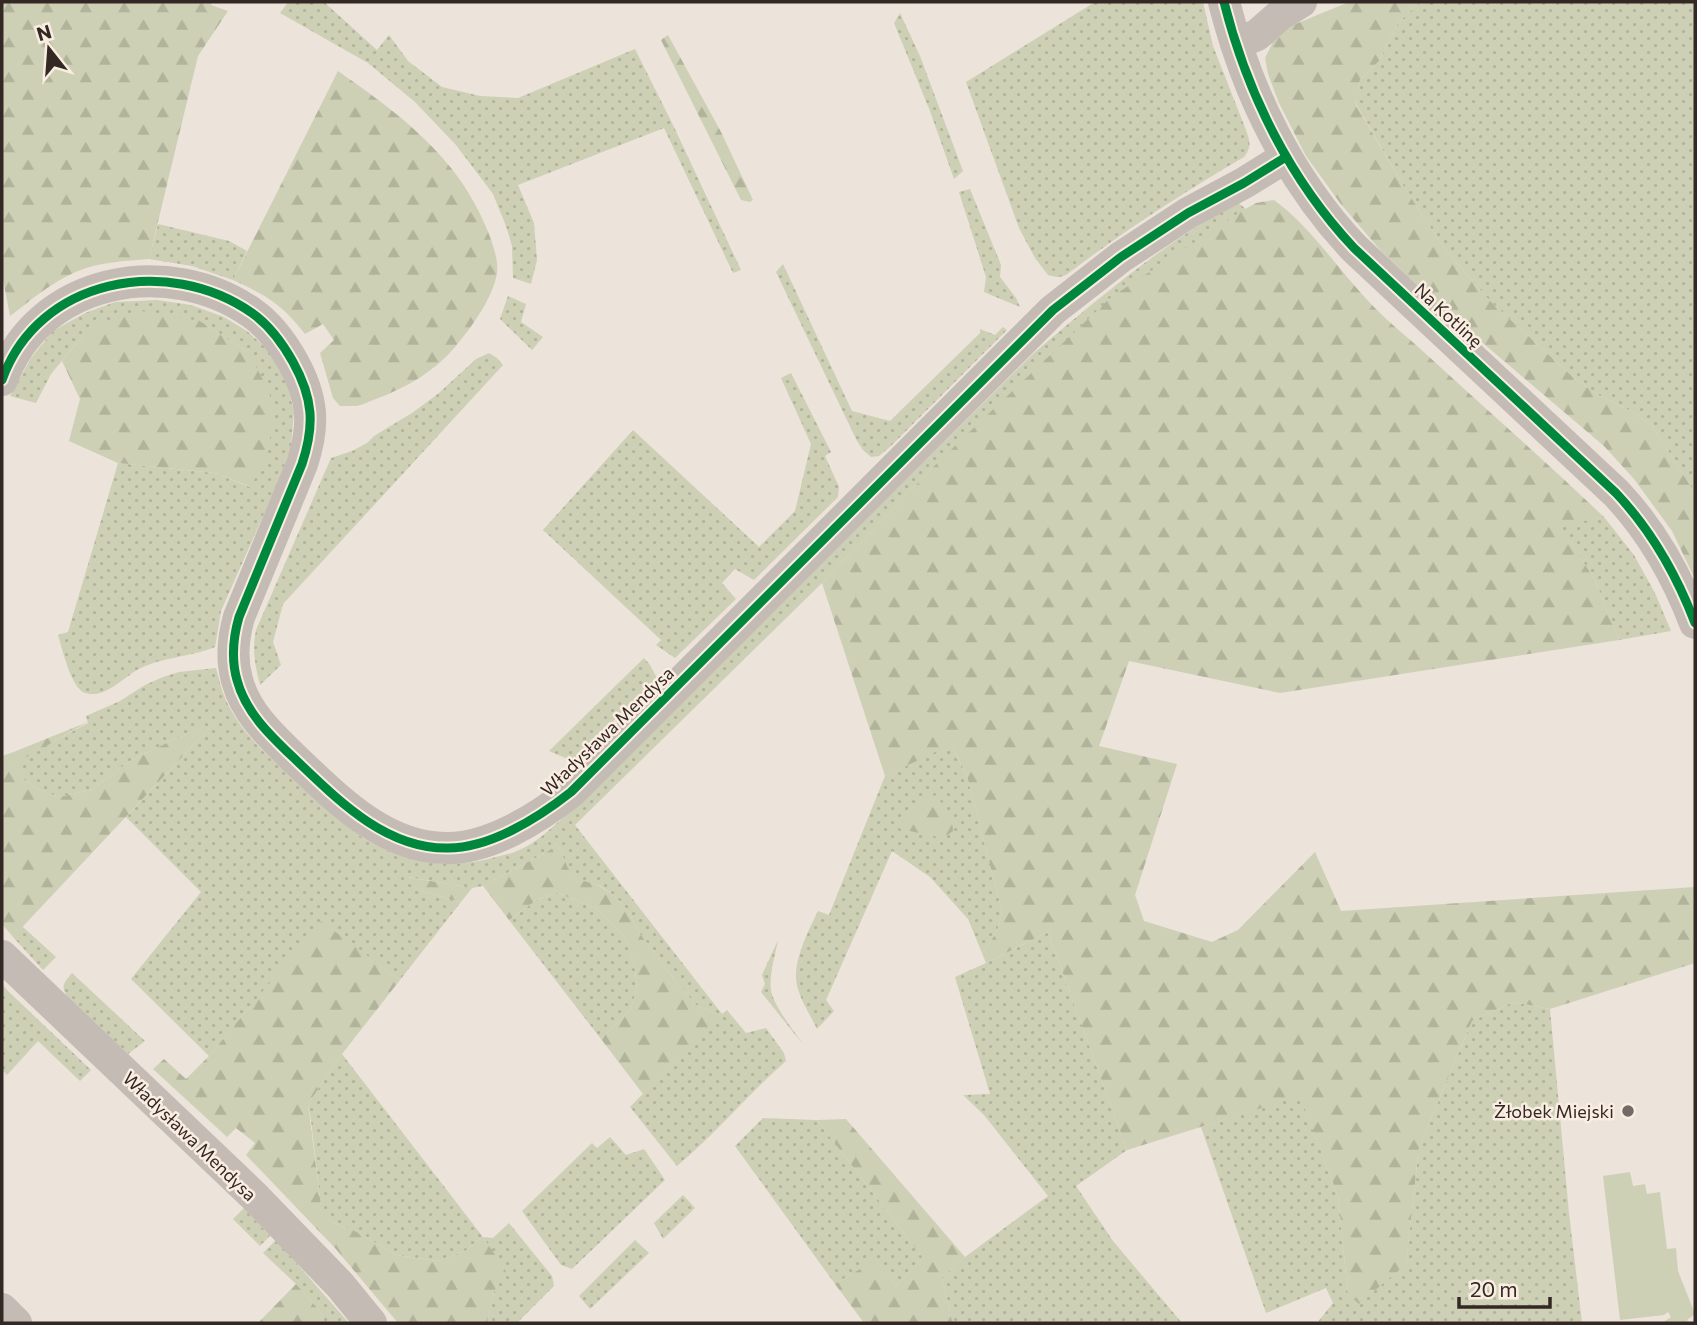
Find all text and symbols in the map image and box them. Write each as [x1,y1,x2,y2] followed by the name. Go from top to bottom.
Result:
[14,14,84,84] north arrow
[34,19,54,45] text: N
[1410,278,1488,352] street label: Na Kotlinę
[536,662,678,800] street label: Władysława Mendysa
[119,1067,261,1205] street label: Władysława Mendysa
[1494,1100,1614,1122] place label: Żłobek Miejski
[1620,1103,1636,1119] marker: Żłobek Miejski
[1459,1266,1550,1310] scale bar
[1470,1276,1518,1301] text: 20 m

